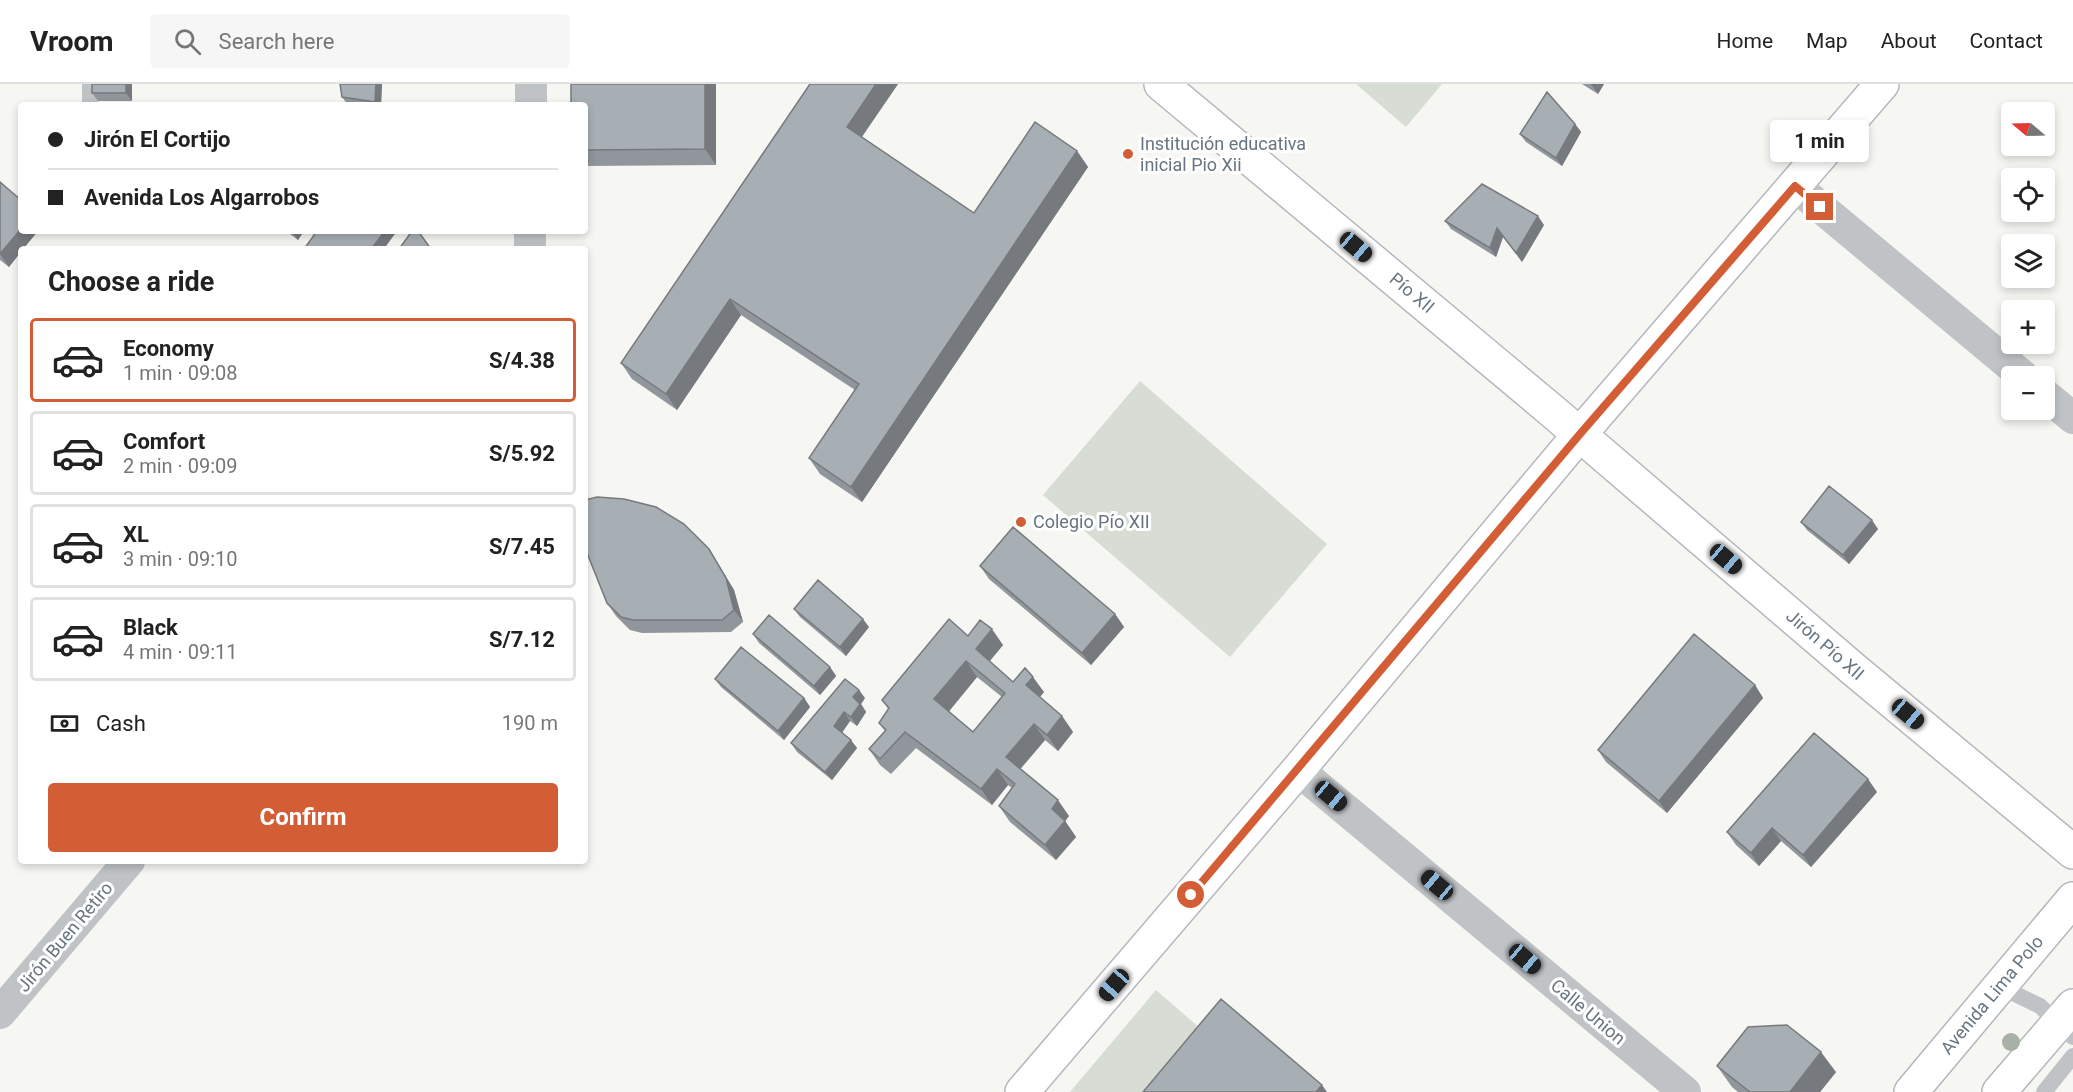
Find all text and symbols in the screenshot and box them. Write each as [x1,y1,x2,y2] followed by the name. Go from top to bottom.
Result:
[150,14,570,68] search box
[30,25,114,58] text: Vroom
[171,25,204,58] icon: search
[219,29,334,54] text: Search here
[1717,29,1773,53] text: Home
[1806,29,1848,53] text: Map
[1881,29,1937,53] text: About
[1970,29,2043,53] text: Contact
[2001,102,2055,156] north arrow
[2001,102,2055,420] map controls
[1770,120,1870,162] callout: 1 min
[84,127,231,152] text: Jirón El Cortijo
[1794,129,1845,153] text: 1 min
[1140,133,1306,175] place label: Institución educativa inicial Pio Xii
[1121,147,1135,161] marker: Institución educativa inicial Pio Xii
[2001,168,2055,222] button: locate
[84,185,319,210] text: Avenida Los Algarrobos
[1806,193,1833,220] route end
[1336,229,1376,265] car
[2001,234,2055,288] button: layers
[48,266,214,298] text: Choose a ride
[1386,268,1439,317] street label: Pío XII
[2001,300,2055,354] button: +
[51,333,105,387] icon: car
[123,336,214,361] text: Economy
[489,348,555,373] text: S/4.38
[123,361,238,385] text: 1 min · 09:08
[2001,366,2055,420] button: −
[51,426,105,480] icon: car
[123,429,205,454] text: Comfort
[489,441,555,466] text: S/5.92
[123,454,238,478] text: 2 min · 09:09
[1033,511,1150,532] place label: Colegio Pío XII
[1014,515,1028,529] marker: Colegio Pío XII
[51,519,105,573] icon: car
[123,522,149,547] text: XL
[489,534,555,559] text: S/7.45
[1706,541,1746,577] car
[123,547,238,571] text: 3 min · 09:10
[1782,605,1869,684] street label: Jirón Pío XII
[51,612,105,666] icon: car
[123,615,178,640] text: Black
[489,627,555,652] text: S/7.12
[123,640,238,664] text: 4 min · 09:11
[1888,696,1928,732] car
[48,707,81,740] icon: cash
[96,711,146,736] text: Cash
[502,711,558,735] text: 190 m
[1311,778,1351,814] car
[48,783,558,852] button: Confirm
[1417,867,1457,903] car
[13,877,117,996] street label: Jirón Buen Retiro
[1177,881,1204,908] route start
[1936,931,2047,1058] street label: Avenida Lima Polo
[1505,941,1545,977] car
[1095,966,1133,1004] car
[1547,974,1630,1049] street label: Calle Union

